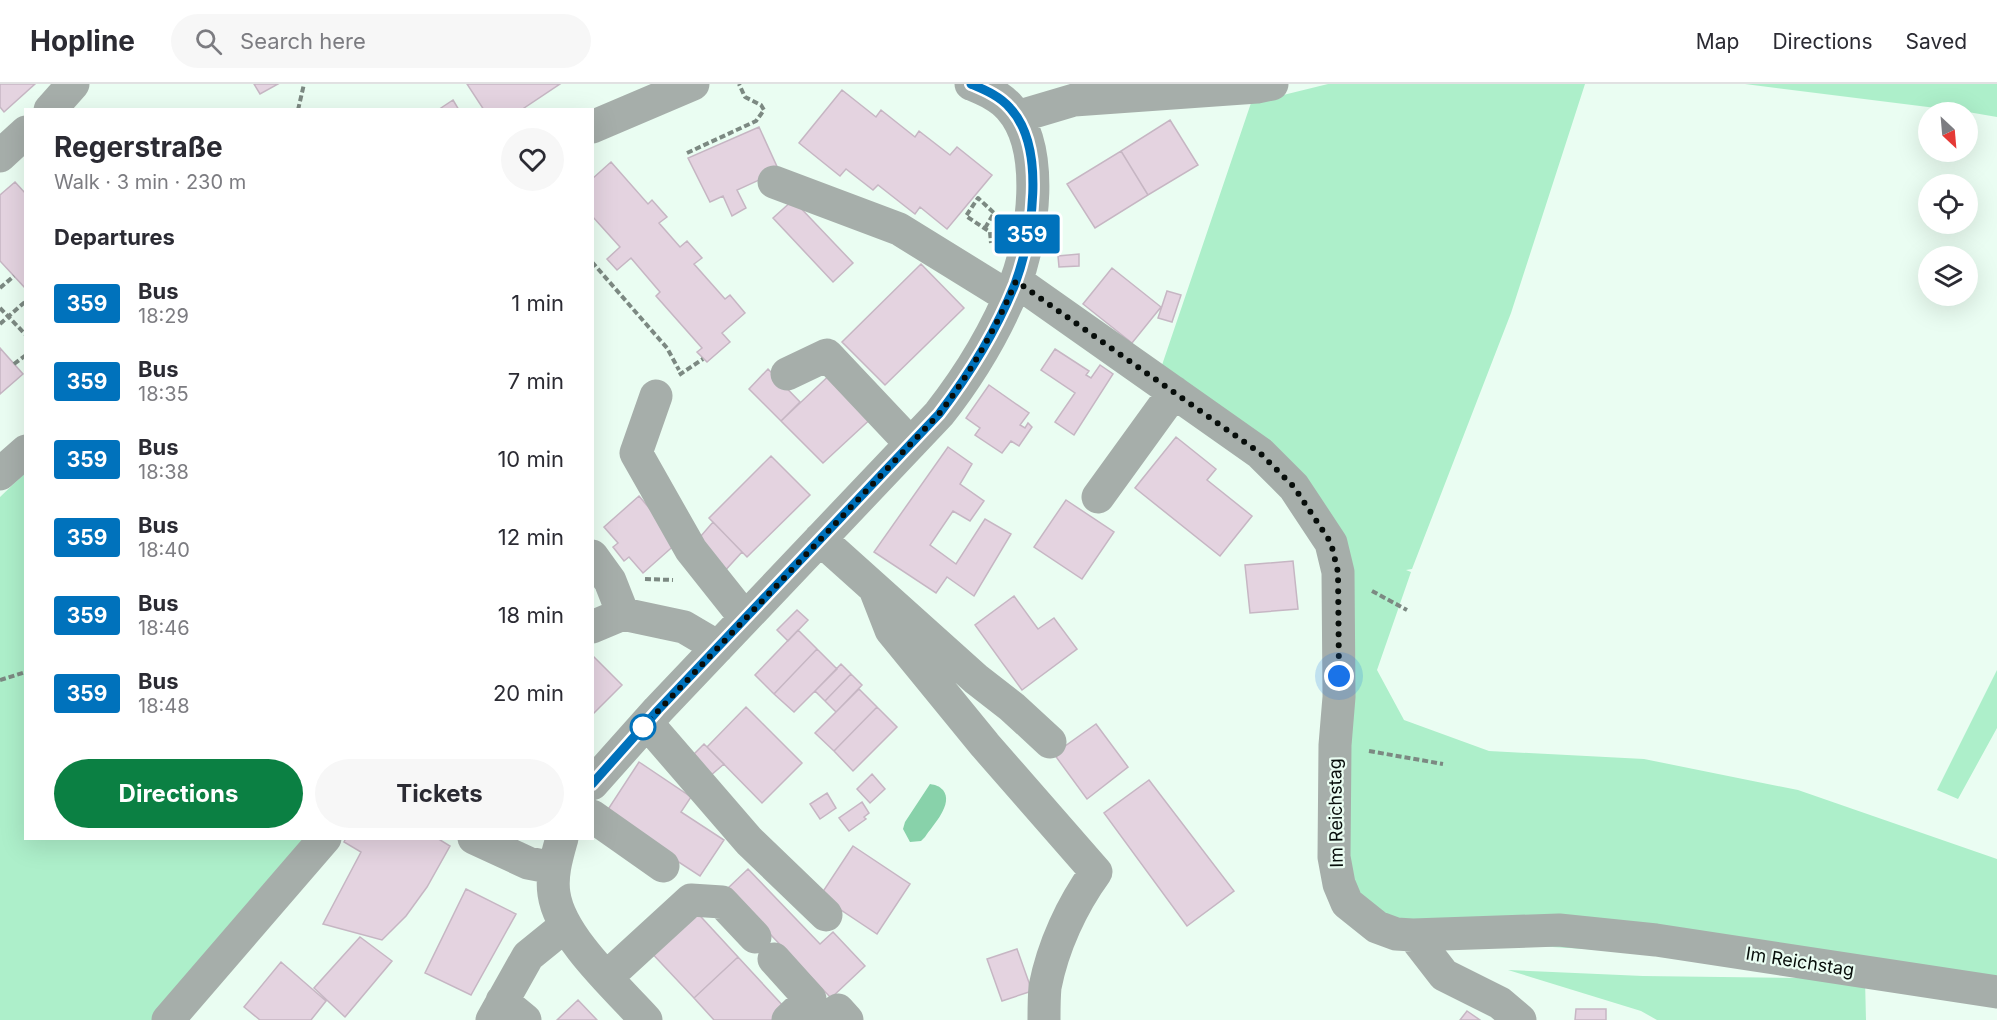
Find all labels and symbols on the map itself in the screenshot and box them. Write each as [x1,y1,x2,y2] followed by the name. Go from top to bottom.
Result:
[1918,102,1978,162] north arrow
[992,214,1062,254] line badge: 359
[1324,661,1354,691] your location
[630,714,656,740] unlabelled marker
[1324,758,1347,868] street label: Im Reichstag
[1744,943,1856,980] street label: Im Reichstag

